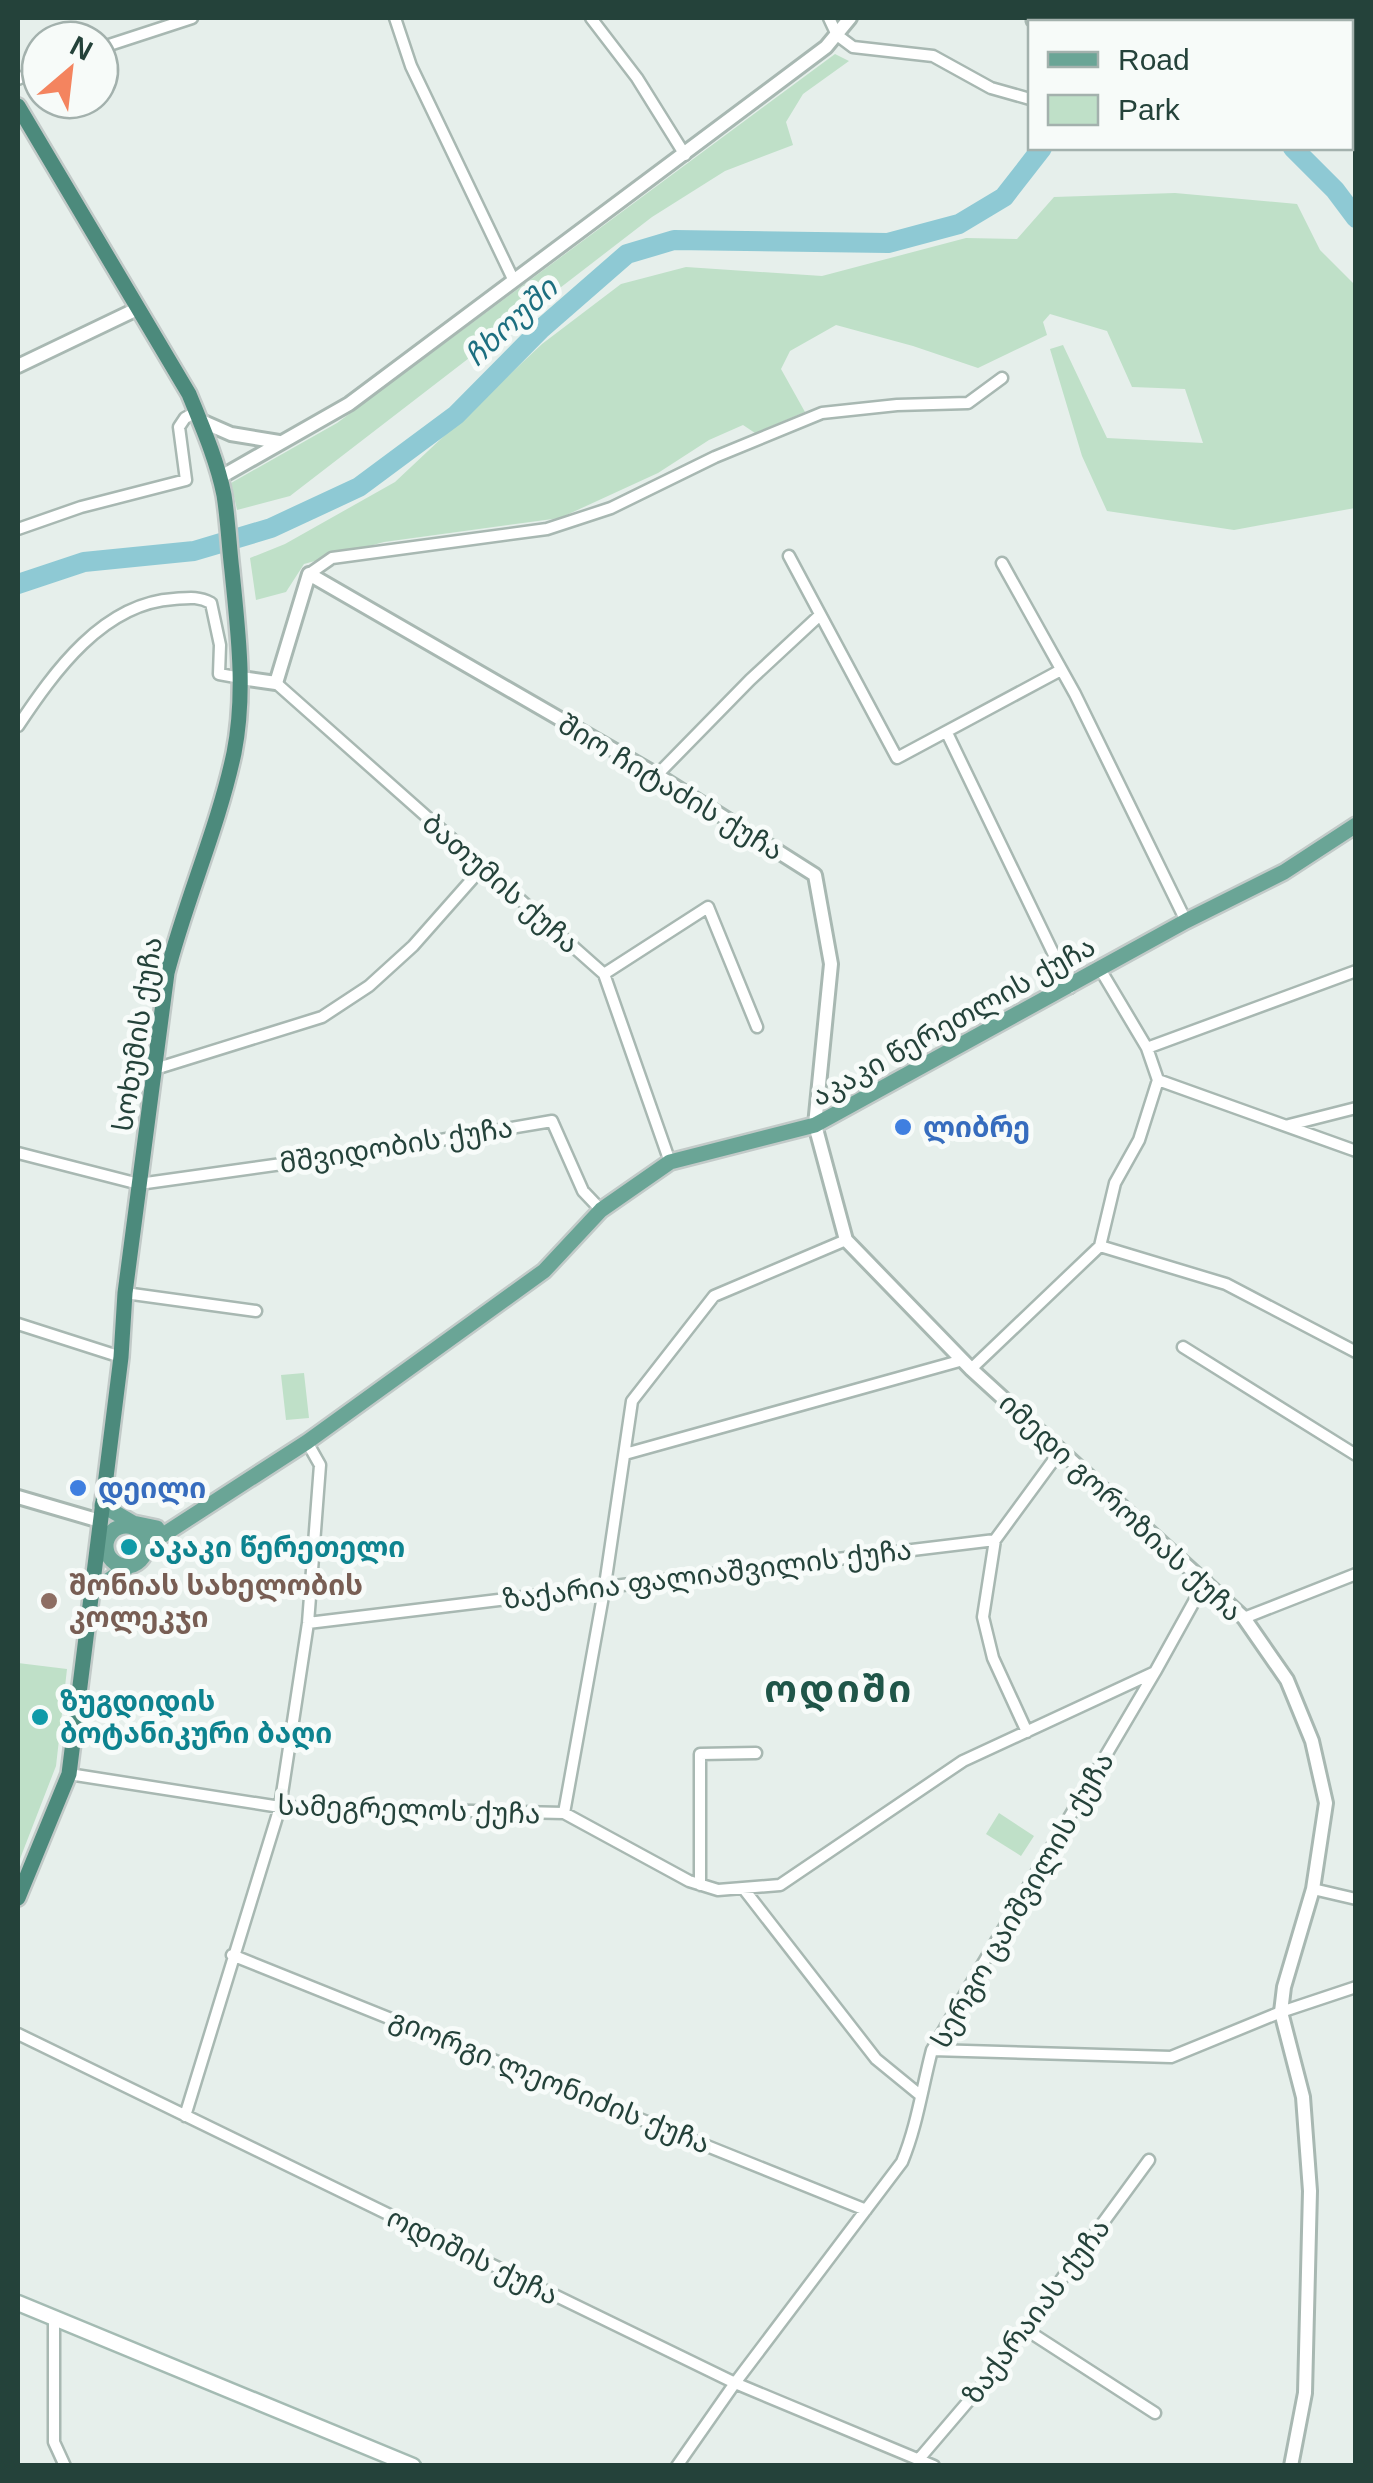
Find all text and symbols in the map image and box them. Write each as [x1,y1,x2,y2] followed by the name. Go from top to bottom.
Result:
[20,20,120,120] north arrow
[1028,20,1353,150] legend
[65,30,98,67] text: N
[1118,43,1190,76] text: Road
[1118,93,1181,126] text: Park
[458,270,566,374] water label: ჩხოუში
[553,708,788,868] street label: შიო ჩიტაძის ქუჩა
[416,807,585,960] street label: ბათუმის ქუჩა
[806,931,1101,1113] street label: აკაკი წერეთლის ქუჩა
[107,935,169,1134] street label: სოხუმის ქუჩა
[277,1112,515,1180] street label: მშვიდობის ქუჩა
[923,1112,1030,1145] place label: ლიბრე
[892,1116,914,1138] marker: ლიბრე
[993,1387,1248,1628] street label: იმედი გოროზიას ქუჩა
[98,1473,206,1506] place label: დეილი
[67,1477,89,1499] marker: დეილი
[149,1532,405,1565] place label: აკაკი წერეთელი
[501,1534,913,1616] street label: ზაქარია ფალიაშვილის ქუჩა
[118,1536,140,1558] marker: აკაკი წერეთელი
[69,1570,363,1635] place label: შონიას სახელობის კოლეკჯი
[38,1590,60,1612] marker: შონიას სახელობის კოლეკჯი
[764,1668,914,1712] district label: ოდიში
[60,1686,332,1751] place label: ზუგდიდის ბოტანიკური ბაღი
[29,1706,51,1728] marker: ზუგდიდის ბოტანიკური ბაღი
[925,1747,1121,2054] street label: სერგო ცაიშვილის ქუჩა
[277,1789,541,1831] street label: სამეგრელოს ქუჩა
[385,2003,714,2161] street label: გიორგი ლეონიძის ქუჩა
[382,2202,563,2312] street label: ოდიშის ქუჩა
[957,2213,1117,2410] street label: ზაქარაიას ქუჩა

